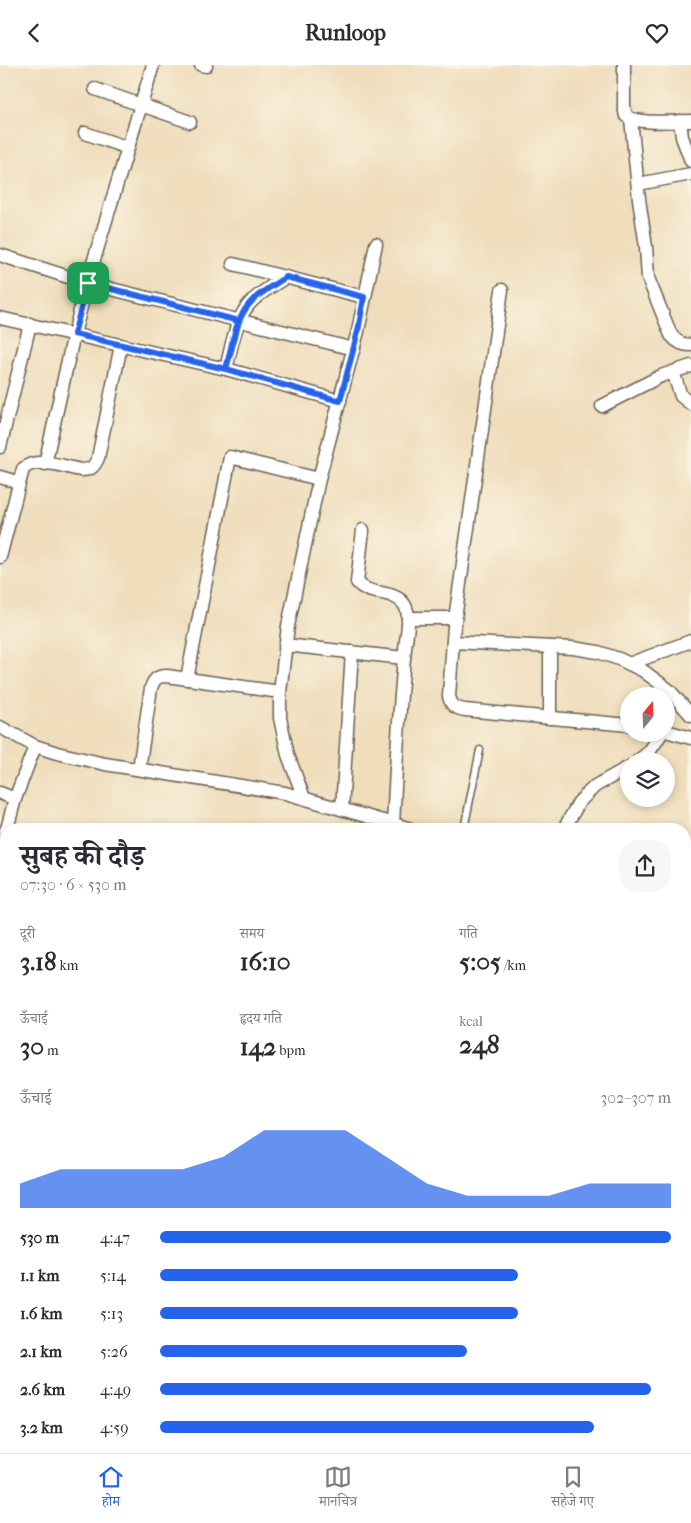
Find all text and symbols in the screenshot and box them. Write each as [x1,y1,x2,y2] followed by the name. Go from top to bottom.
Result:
[20,19,48,47] icon: back
[643,19,671,47] icon: heart
[305,20,386,46] text: Runloop
[67,262,109,304] pin
[74,269,102,297] icon: arrive
[620,687,675,743] north arrow
[620,687,675,807] map controls
[620,752,675,807] button: layers
[20,839,145,872] text: सुबह की दौड़
[619,840,671,892] button: share
[20,875,127,894] text: 07:30 · 6 × 530 m
[20,925,35,942] text: दूरी
[240,925,264,942] text: समय
[459,925,478,942] text: गति
[20,947,57,976] text: 3.18
[240,947,291,976] text: 16:10
[459,947,501,976] text: 5:05
[57,957,78,974] text: km
[501,957,526,974] text: /km
[20,1010,48,1027] text: ऊँचाई
[240,1010,282,1027] text: हृदय गति
[459,1013,483,1030] text: kcal
[459,1030,500,1059] text: 248
[20,1032,44,1061] text: 30
[240,1032,276,1061] text: 142
[44,1042,59,1059] text: m
[276,1042,306,1059] text: bpm
[20,1088,52,1107] text: ऊँचाई
[601,1088,671,1107] text: 302–307 m
[20,1228,59,1247] text: 530 m
[100,1228,130,1247] text: 4:47
[20,1266,59,1285] text: 1.1 km
[100,1266,126,1285] text: 5:14
[20,1304,62,1323] text: 1.6 km
[100,1304,123,1323] text: 5:13
[20,1342,62,1361] text: 2.1 km
[100,1342,128,1361] text: 5:26
[20,1380,65,1399] text: 2.6 km
[100,1380,131,1399] text: 4:49
[20,1418,63,1437] text: 3.2 km
[100,1418,129,1437] text: 4:59
[97,1463,125,1515] tab: होम
[319,1463,357,1515] tab: मानचित्र
[551,1463,594,1515] tab: सहेजे गए

